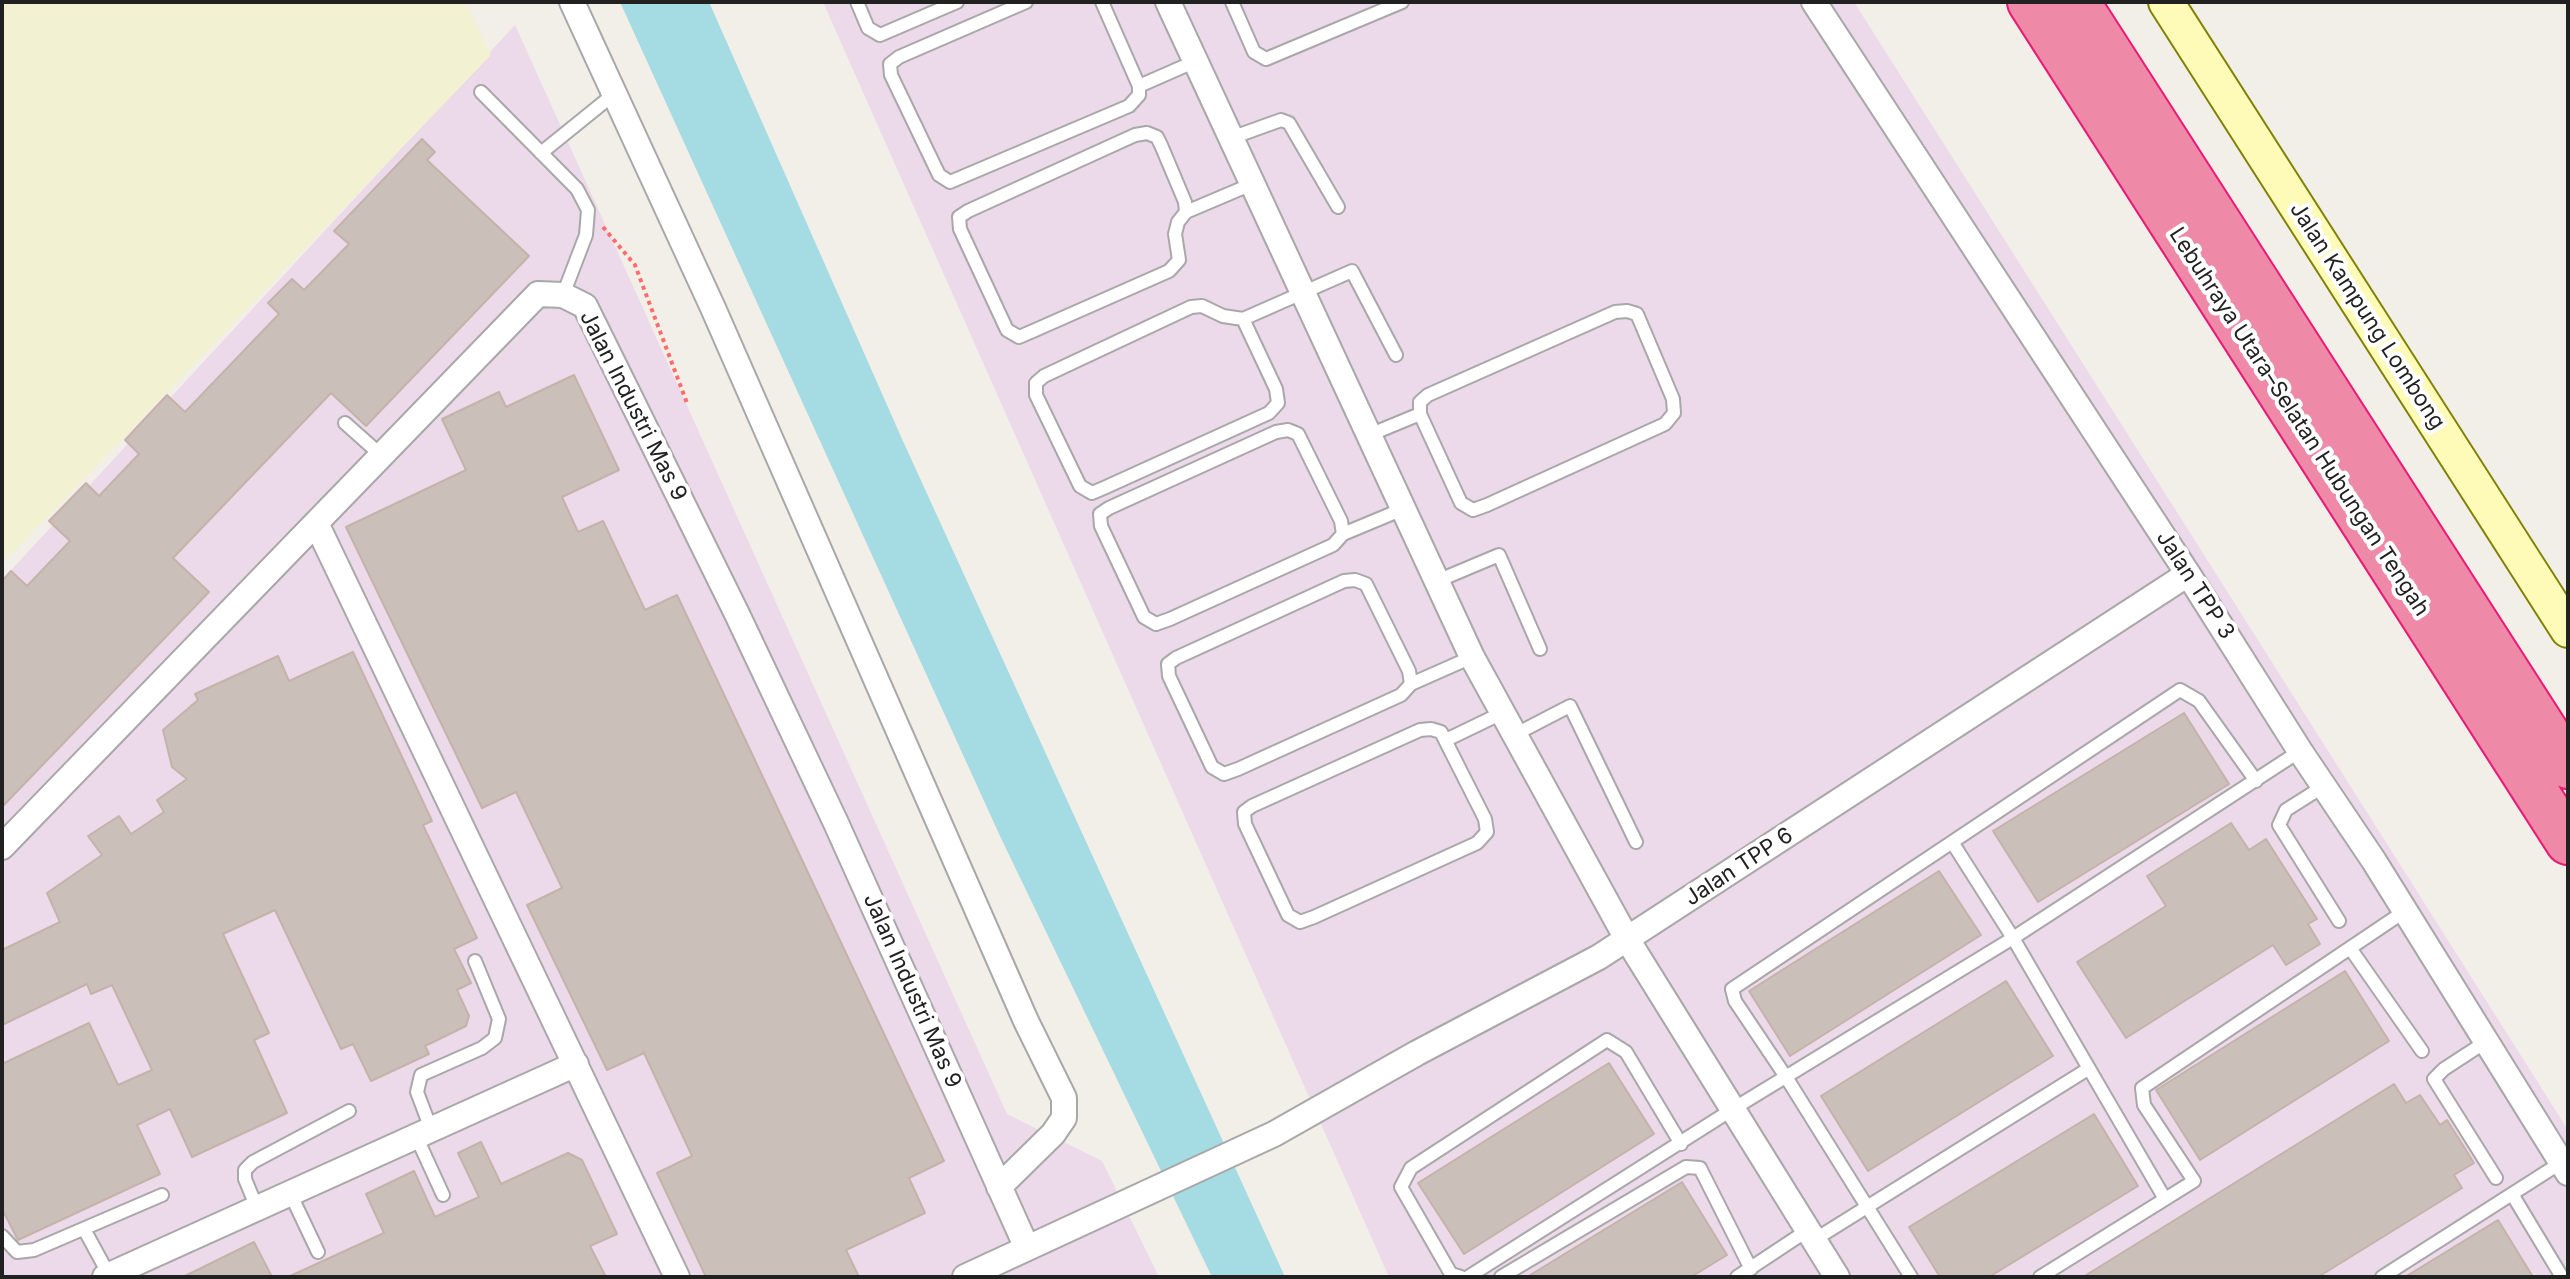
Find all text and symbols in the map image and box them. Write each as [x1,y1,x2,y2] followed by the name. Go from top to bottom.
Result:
[2284,198,2450,434] street label: Jalan Kampung Lombong
[2163,223,2435,621] street label: Lebuhraya Utara–Selatan Hubungan Tengah
[574,307,692,505] street label: Jalan Industri Mas 9
[2150,526,2240,644] street label: Jalan TPP 3
[1680,822,1798,912] street label: Jalan TPP 6
[857,890,967,1092] street label: Jalan Industri Mas 9

